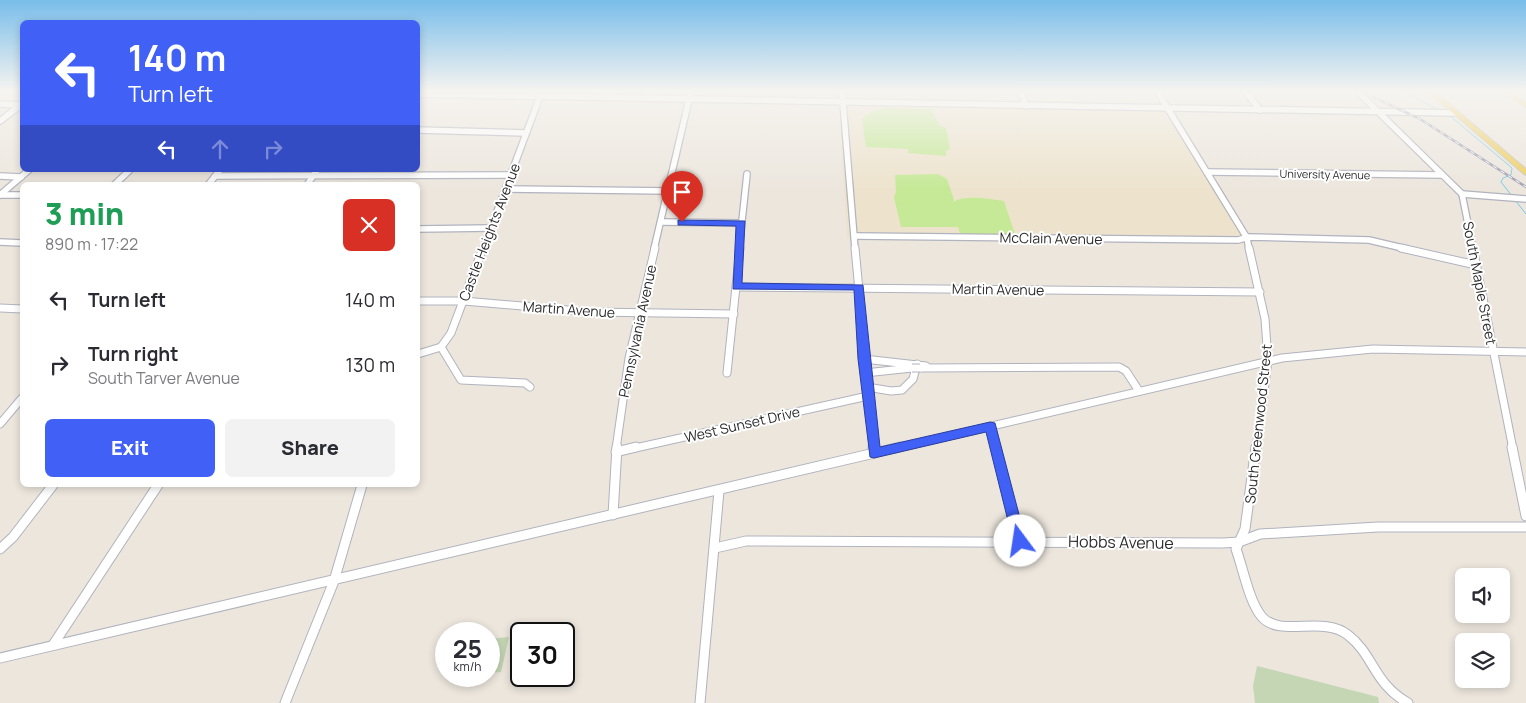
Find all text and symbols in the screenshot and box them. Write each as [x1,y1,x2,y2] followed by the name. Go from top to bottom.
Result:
[128,34,226,82] text: 140 m
[45,40,110,105] icon: left
[128,79,213,109] text: Turn left
[153,135,181,163] icon: left
[206,135,234,163] icon: ahead
[259,135,287,163] icon: right
[454,160,524,304] street label: Castle Heights Avenue
[1280,166,1371,182] street label: University Avenue
[661,171,703,222] pin
[668,178,696,206] icon: arrive
[45,193,124,234] text: 3 min
[343,199,395,251] button: close
[1459,220,1501,347] street label: South Maple Street
[999,228,1103,248] street label: McClain Avenue
[45,233,138,255] text: 890 m · 17:22
[614,263,660,399] street label: Pennsylvania Avenue
[952,279,1044,299] street label: Martin Avenue
[45,286,73,314] icon: left
[88,287,166,313] text: Turn left
[345,287,395,313] text: 140 m
[522,296,616,322] street label: Martin Avenue
[88,341,178,367] text: Turn right
[1240,343,1276,505] street label: South Greenwood Street
[45,351,73,379] icon: right
[346,352,395,378] text: 130 m
[88,367,240,389] text: South Tarver Avenue
[682,401,802,447] street label: West Sunset Drive
[45,419,215,477] button: Exit
[225,419,395,477] button: Share
[993,514,1045,566] position arrow
[1068,530,1174,554] street label: Hobbs Avenue
[1455,568,1510,688] map controls
[1455,568,1510,623] button: sound
[510,622,575,687] speed limit sign: 30
[453,631,482,666] text: 25
[1455,633,1510,688] button: layers
[454,658,481,675] text: km/h

